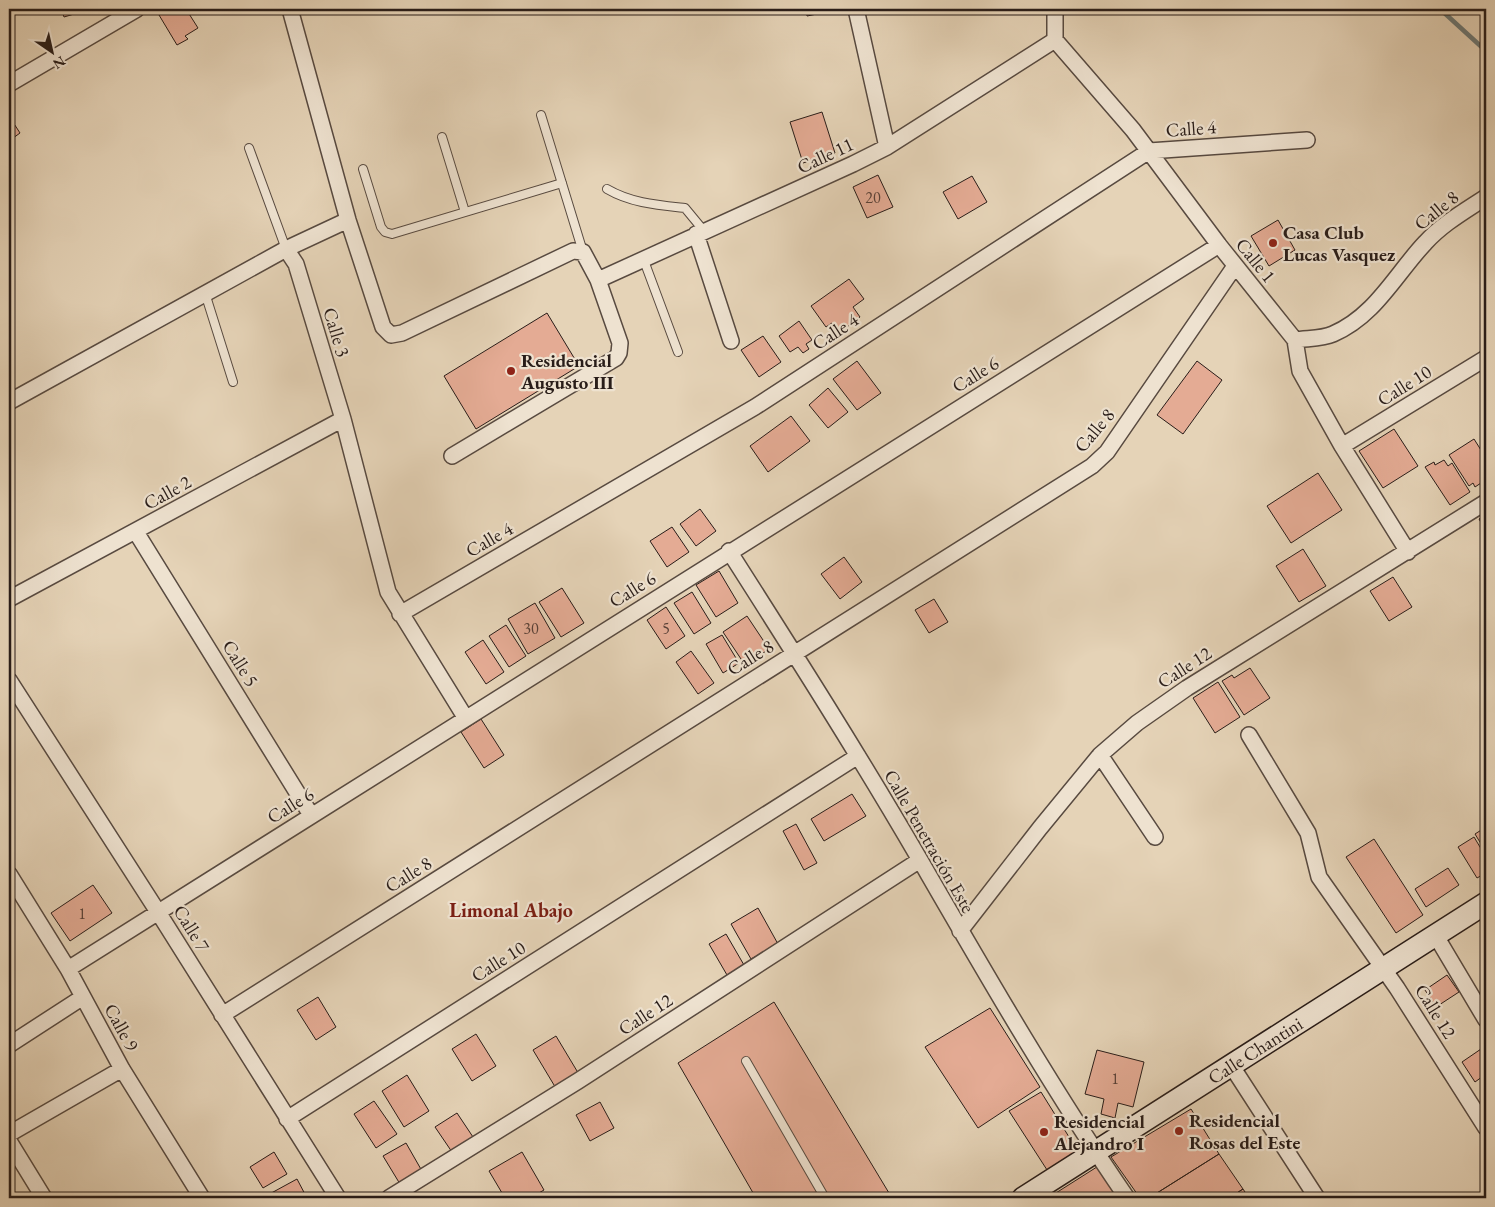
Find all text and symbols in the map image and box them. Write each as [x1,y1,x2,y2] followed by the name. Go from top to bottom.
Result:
[28,28,78,78] north arrow
[49,52,69,74] text: N
[1165,114,1218,143] street label: Calle 4
[793,132,858,179] street label: Calle 11
[1409,185,1464,236] street label: Calle 8
[865,187,881,208] house number: 20
[1283,220,1395,267] place label: Casa Club Lucas Vasquez
[1230,233,1281,288] street label: Calle 1
[1267,237,1279,249] marker: Casa Club Lucas Vasquez
[317,304,356,360] street label: Calle 3
[807,307,864,356] street label: Calle 4
[520,348,614,395] place label: Residencial Augusto III
[947,350,1003,398] street label: Calle 6
[1372,359,1436,412] street label: Calle 10
[505,365,517,377] marker: Residencial Augusto III
[1069,403,1120,458] street label: Calle 8
[139,469,195,516] street label: Calle 2
[461,516,518,563] street label: Calle 4
[604,565,660,613] street label: Calle 6
[523,618,539,639] house number: 30
[662,618,670,639] house number: 5
[722,633,778,681] street label: Calle 8
[217,635,265,691] street label: Calle 5
[1152,641,1216,694] street label: Calle 12
[878,765,981,917] street label: Calle Penetración Este
[262,781,318,829] street label: Calle 6
[380,850,436,898] street label: Calle 8
[449,897,573,923] district label: Limonal Abajo
[168,900,216,957] street label: Calle 7
[78,903,86,924] house number: 1
[466,935,530,988] street label: Calle 10
[1409,979,1462,1043] street label: Calle 12
[613,988,677,1041] street label: Calle 12
[98,999,145,1055] street label: Calle 9
[1203,1011,1308,1090] street label: Calle Chantini
[1111,1068,1119,1089] house number: 1
[1189,1108,1300,1155] place label: Residencial Rosas del Este
[1053,1109,1145,1156] place label: Residencial Alejandro I
[1173,1125,1185,1137] marker: Residencial Rosas del Este
[1038,1126,1050,1138] marker: Residencial Alejandro I

